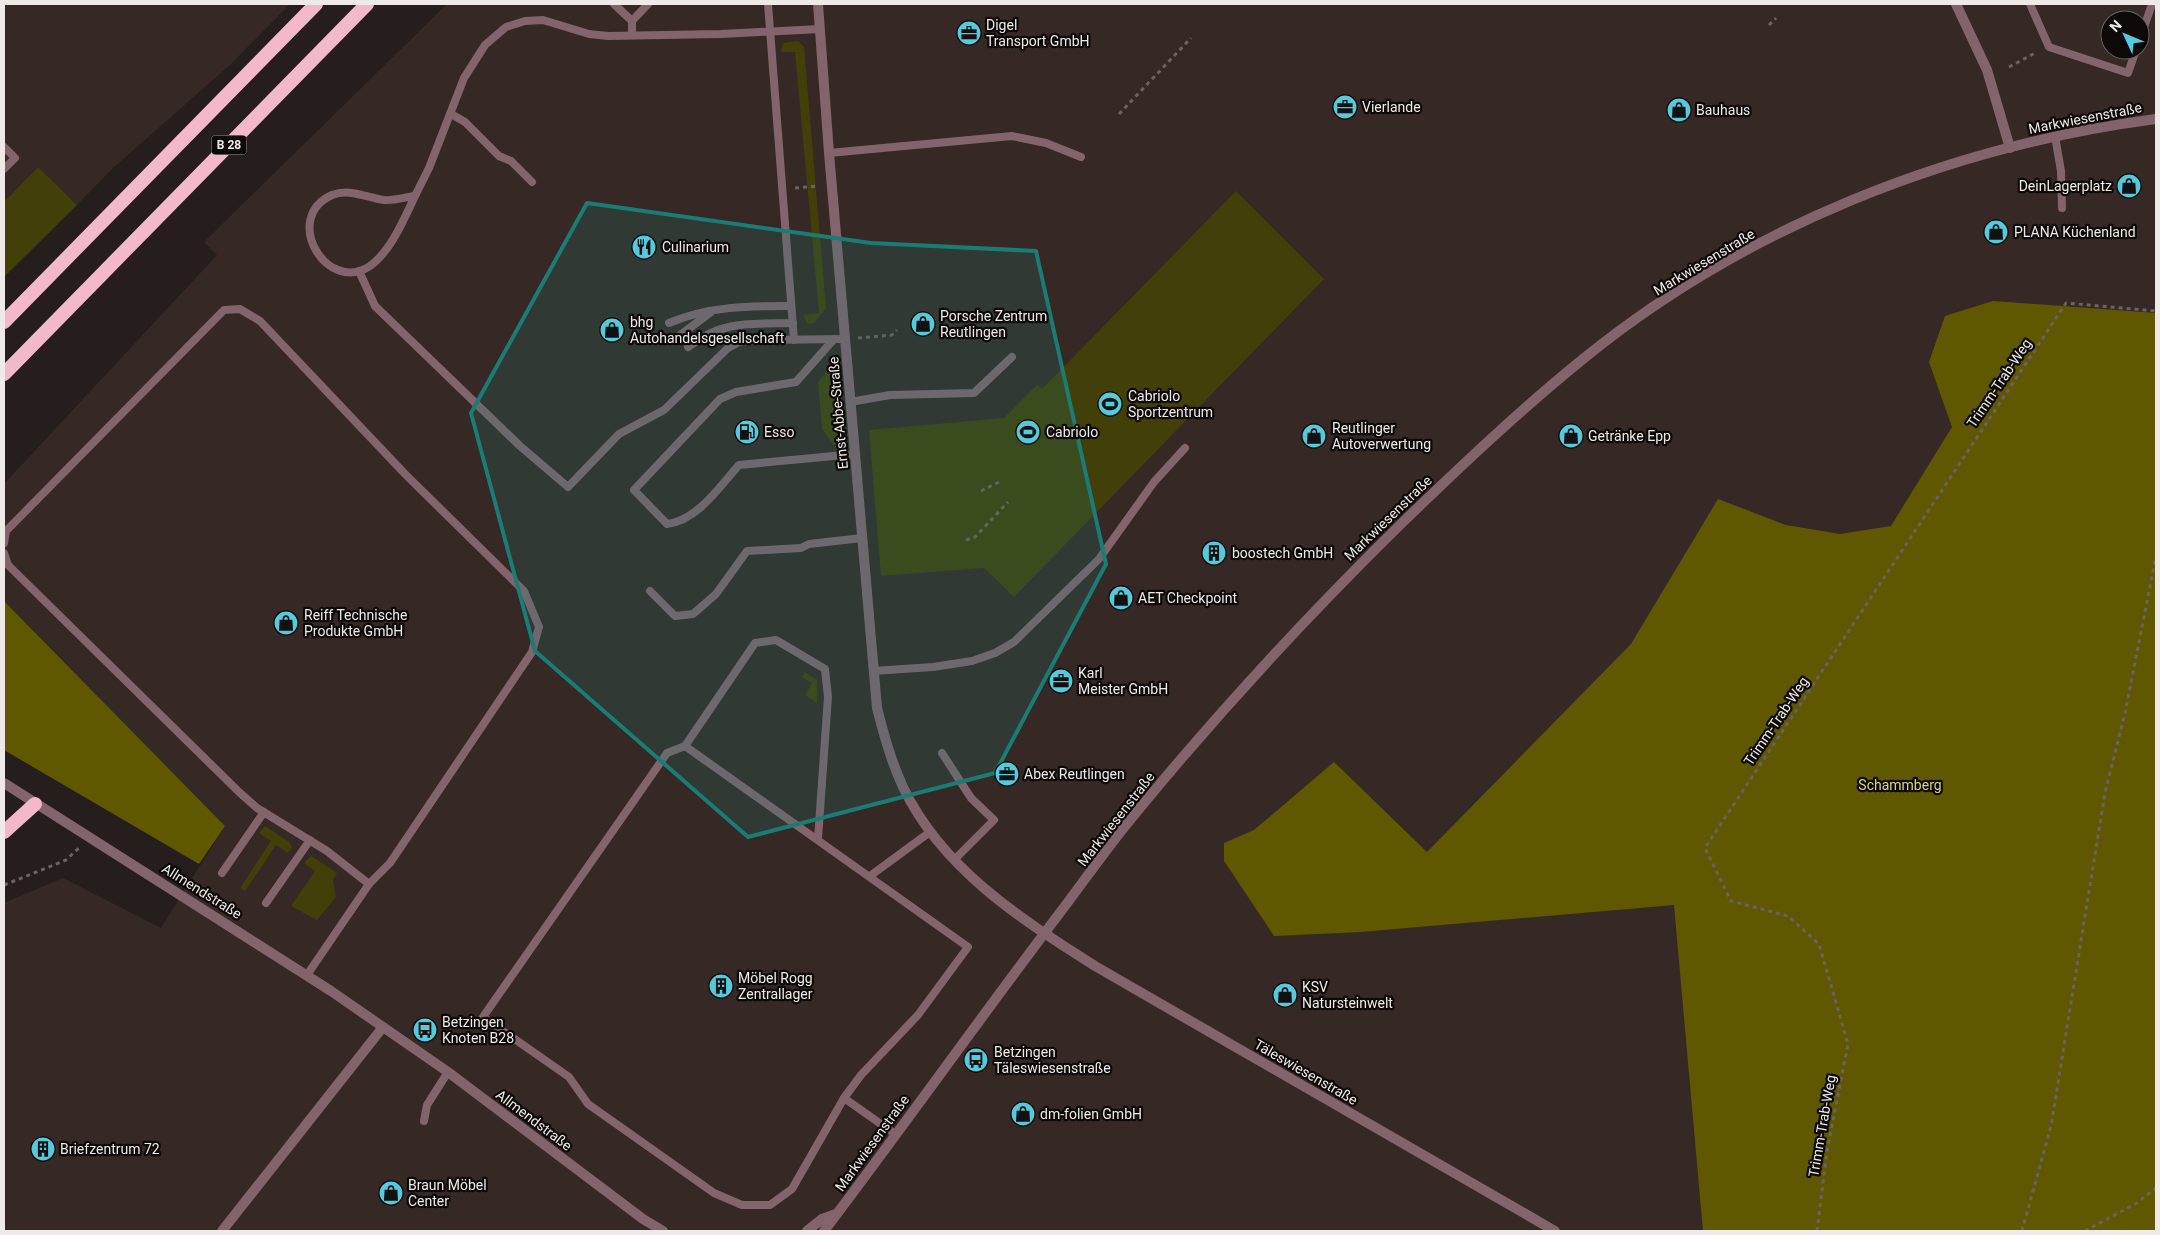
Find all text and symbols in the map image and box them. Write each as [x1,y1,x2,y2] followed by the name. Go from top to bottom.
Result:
[2100,10,2150,60] north arrow
[986,17,1090,49] place label: Digel Transport GmbH
[2106,17,2125,35] text: N
[956,20,982,46] office icon: Digel Transport GmbH
[1332,94,1358,120] office icon: Vierlande
[1666,97,1692,123] shop icon: Bauhaus
[1362,99,1421,115] place label: Vierlande
[2027,99,2143,137] street label: Markwiesenstraße
[1696,102,1750,118] place label: Bauhaus
[212,136,246,154] road number: B 28
[2116,173,2142,199] shop icon: DeinLagerplatz
[2019,178,2112,194] place label: DeinLagerplatz
[1983,219,2009,245] shop icon: PLANA Küchenland
[2014,224,2136,240] place label: PLANA Küchenland
[1651,226,1757,298] street label: Markwiesenstraße
[631,234,657,260] restaurant icon: Culinarium
[662,239,729,255] place label: Culinarium
[940,308,1047,340] place label: Porsche Zentrum Reutlingen
[910,311,936,337] shop icon: Porsche Zentrum Reutlingen
[630,314,785,346] place label: bhg Autohandelsgesellschaft
[599,317,625,343] shop icon: bhg Autohandelsgesellschaft
[1963,336,2035,430] street label: Trimm-Trab-Weg
[825,356,851,470] street label: Ernst-Abbe-Straße
[1128,388,1213,420] place label: Cabriolo Sportzentrum
[1097,391,1123,417] sports icon: Cabriolo Sportzentrum
[734,419,760,445] fuel station icon: Esso
[1015,419,1041,445] sports icon: Cabriolo
[1332,420,1431,452] place label: Reutlinger Autoverwertung
[1301,423,1327,449] shop icon: Reutlinger Autoverwertung
[1558,423,1584,449] shop icon: Getränke Epp
[764,424,794,440] place label: Esso
[1046,424,1098,440] place label: Cabriolo
[1588,428,1671,444] place label: Getränke Epp
[1341,472,1435,564] street label: Markwiesenstraße
[1201,540,1227,566] building icon: boostech GmbH
[1232,545,1333,561] place label: boostech GmbH
[1108,585,1134,611] shop icon: AET Checkpoint
[1138,590,1237,606] place label: AET Checkpoint
[304,607,407,639] place label: Reiff Technische Produkte GmbH
[273,610,299,636] shop icon: Reiff Technische Produkte GmbH
[1078,665,1168,697] place label: Karl Meister GmbH
[1048,668,1074,694] office icon: Karl Meister GmbH
[1740,674,1812,768] street label: Trimm-Trab-Weg
[994,761,1020,787] office icon: Abex Reutlingen
[1024,766,1125,782] place label: Abex Reutlingen
[1074,769,1158,869] street label: Markwiesenstraße
[1858,777,1942,793] park label: Schammberg
[159,860,245,922] street label: Allmendstraße
[738,970,813,1002] place label: Möbel Rogg Zentrallager
[708,973,734,999] building icon: Möbel Rogg Zentrallager
[1302,979,1393,1011] place label: KSV Natursteinwelt
[1272,982,1298,1008] shop icon: KSV Natursteinwelt
[442,1014,514,1046] place label: Betzingen Knoten B28
[412,1017,438,1043] bus stop icon: Betzingen Knoten B28
[1251,1036,1361,1108] street label: Täleswiesenstraße
[994,1044,1111,1076] place label: Betzingen Täleswiesenstraße
[963,1047,989,1073] bus stop icon: Betzingen Täleswiesenstraße
[1805,1074,1839,1178] street label: Trimm-Trab-Weg
[493,1086,575,1154] street label: Allmendstraße
[832,1092,912,1194] street label: Markwiesenstraße
[1010,1101,1036,1127] shop icon: dm-folien GmbH
[1040,1106,1142,1122] place label: dm-folien GmbH
[30,1136,56,1162] building icon: Briefzentrum 72
[60,1141,160,1157] place label: Briefzentrum 72
[408,1177,487,1209] place label: Braun Möbel Center
[378,1180,404,1206] shop icon: Braun Möbel Center

